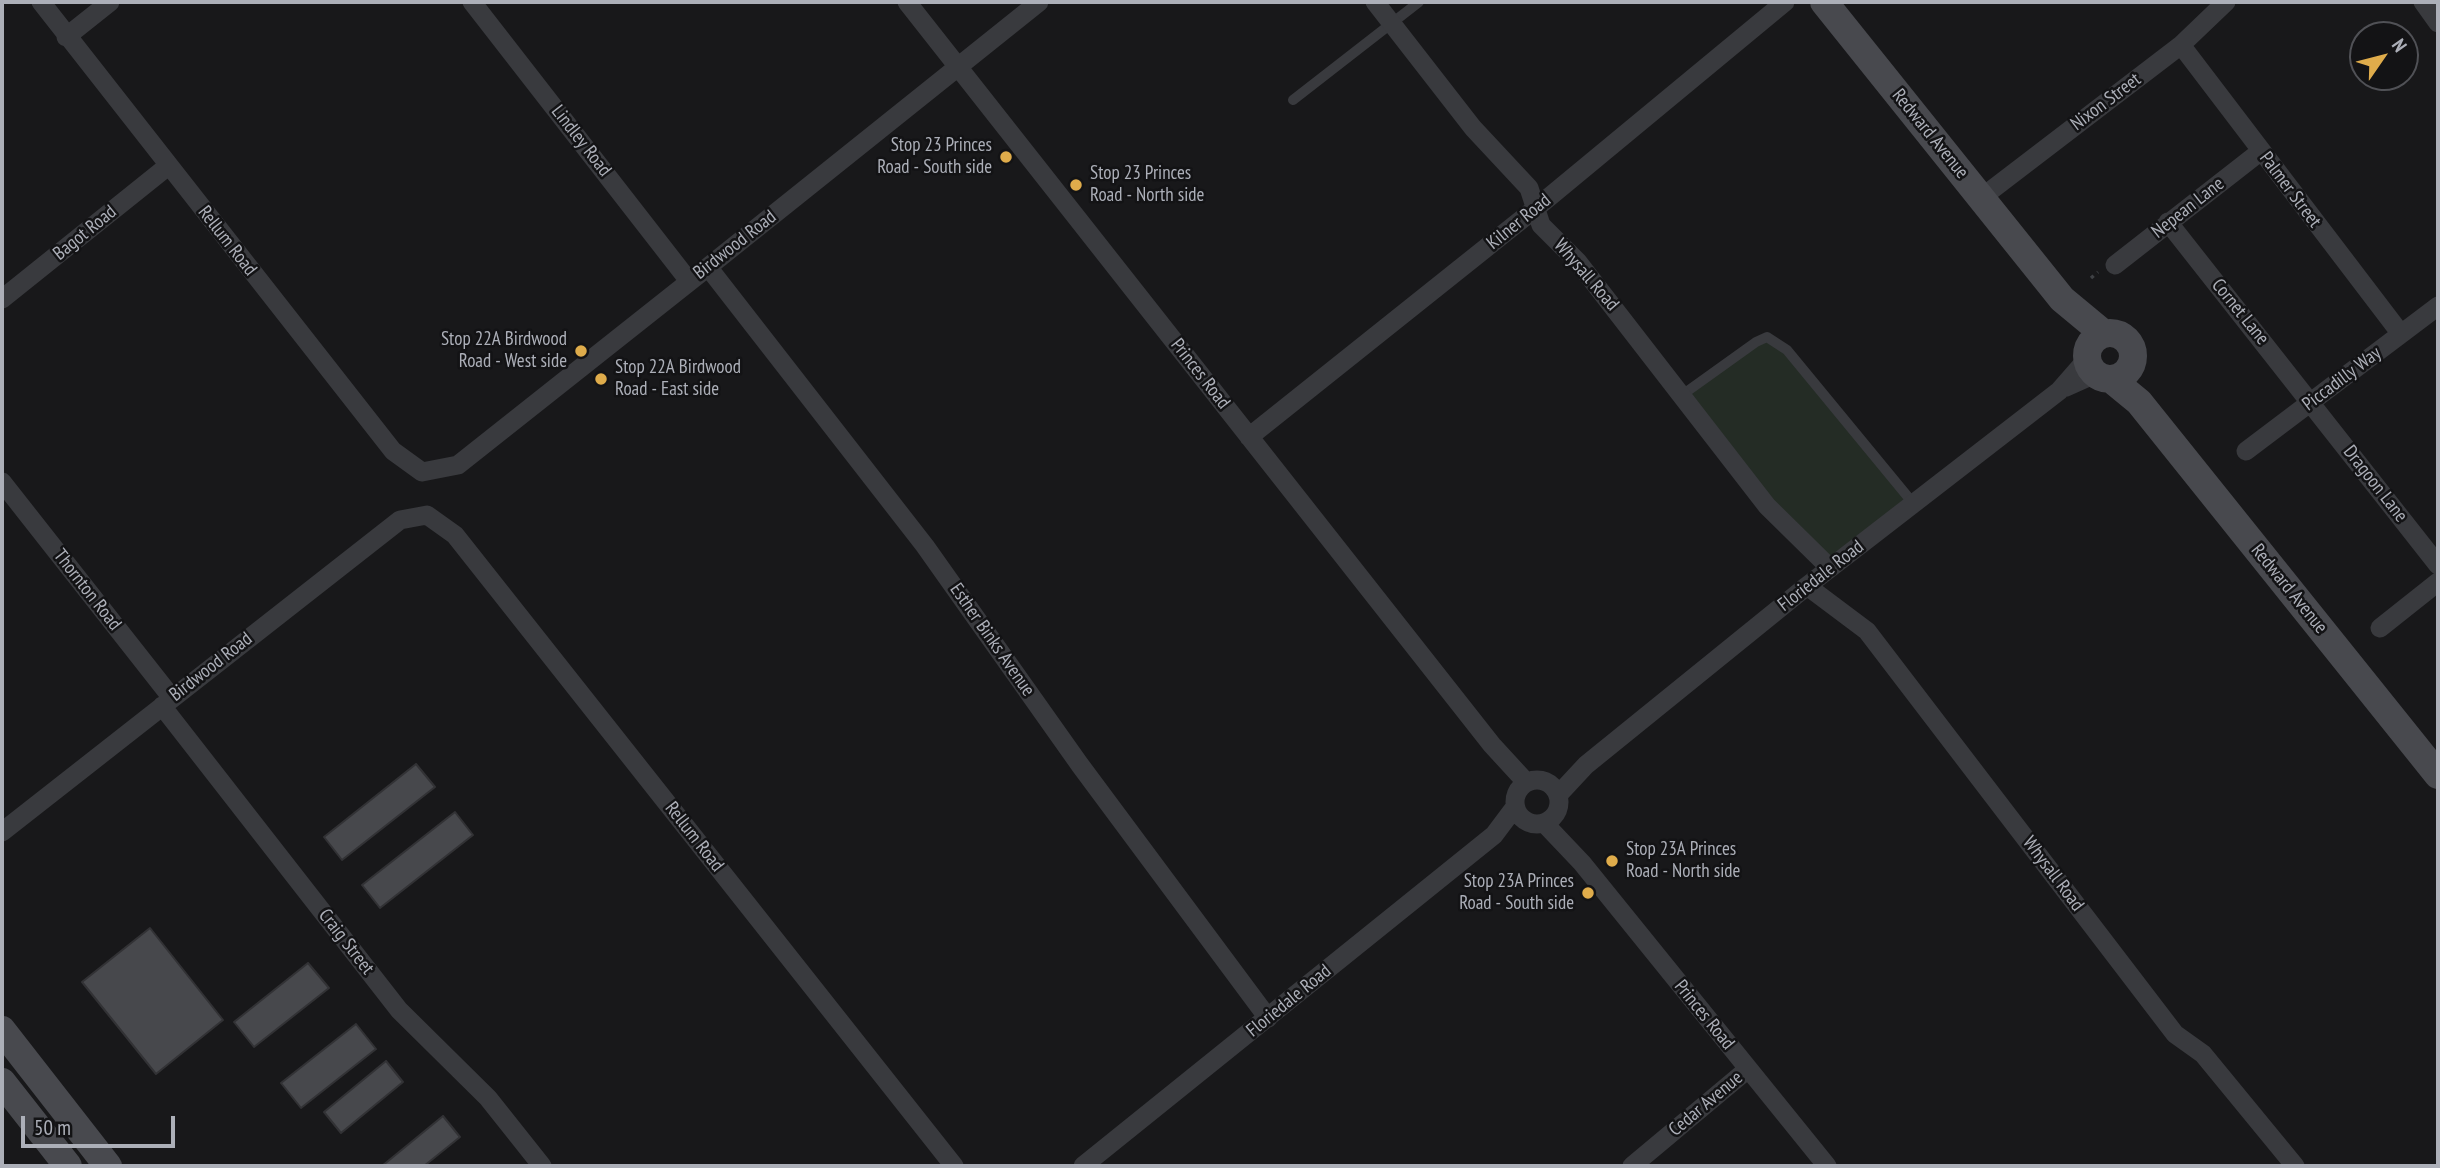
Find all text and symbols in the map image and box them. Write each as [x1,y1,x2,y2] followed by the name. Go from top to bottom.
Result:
[2349,21,2419,91] north arrow
[2387,34,2412,56] text: N
[2067,68,2145,136] street label: Nixon Street
[1887,85,1973,183] street label: Redward Avenue
[546,101,616,181] street label: Lindley Road
[877,135,992,179] place label: Stop 23 Princes Road - South side
[2254,148,2326,232] street label: Palmer Street
[998,149,1014,165] marker: Stop 23 Princes Road - South side
[1090,163,1204,207] place label: Stop 23 Princes Road - North side
[2147,173,2229,243] street label: Nepean Lane
[1068,177,1084,193] marker: Stop 23 Princes Road - North side
[1482,189,1556,255] street label: Kilner Road
[49,201,121,265] street label: Bagot Road
[193,202,261,280] street label: Rellum Road
[689,206,781,284] street label: Birdwood Road
[1549,234,1623,316] street label: Whysall Road
[2206,274,2274,350] street label: Cornet Lane
[441,329,567,373] place label: Stop 22A Birdwood Road - West side
[1166,334,1234,414] street label: Princes Road
[2298,342,2386,416] street label: Piccadilly Way
[573,343,589,359] marker: Stop 22A Birdwood Road - West side
[615,357,741,401] place label: Stop 22A Birdwood Road - East side
[593,371,609,387] marker: Stop 22A Birdwood Road - East side
[2338,441,2412,527] street label: Dragoon Lane
[1774,536,1868,616] street label: Floriedale Road
[2246,540,2332,638] street label: Redward Avenue
[48,545,126,635] street label: Thornton Road
[945,579,1039,701] street label: Esther Binks Avenue
[165,628,257,706] street label: Birdwood Road
[660,798,728,876] street label: Rellum Road
[2018,832,2088,916] street label: Whysall Road
[1626,839,1740,883] place label: Stop 23A Princes Road - North side
[1604,853,1620,869] marker: Stop 23A Princes Road - North side
[1459,871,1574,915] place label: Stop 23A Princes Road - South side
[1580,885,1596,901] marker: Stop 23A Princes Road - South side
[313,905,379,979] street label: Craig Street
[1242,960,1336,1042] street label: Floriedale Road
[1669,976,1739,1054] street label: Princes Road
[1665,1067,1747,1141] street label: Cedar Avenue
[24,1102,178,1146] scale bar
[34,1114,71,1141] text: 50 m

